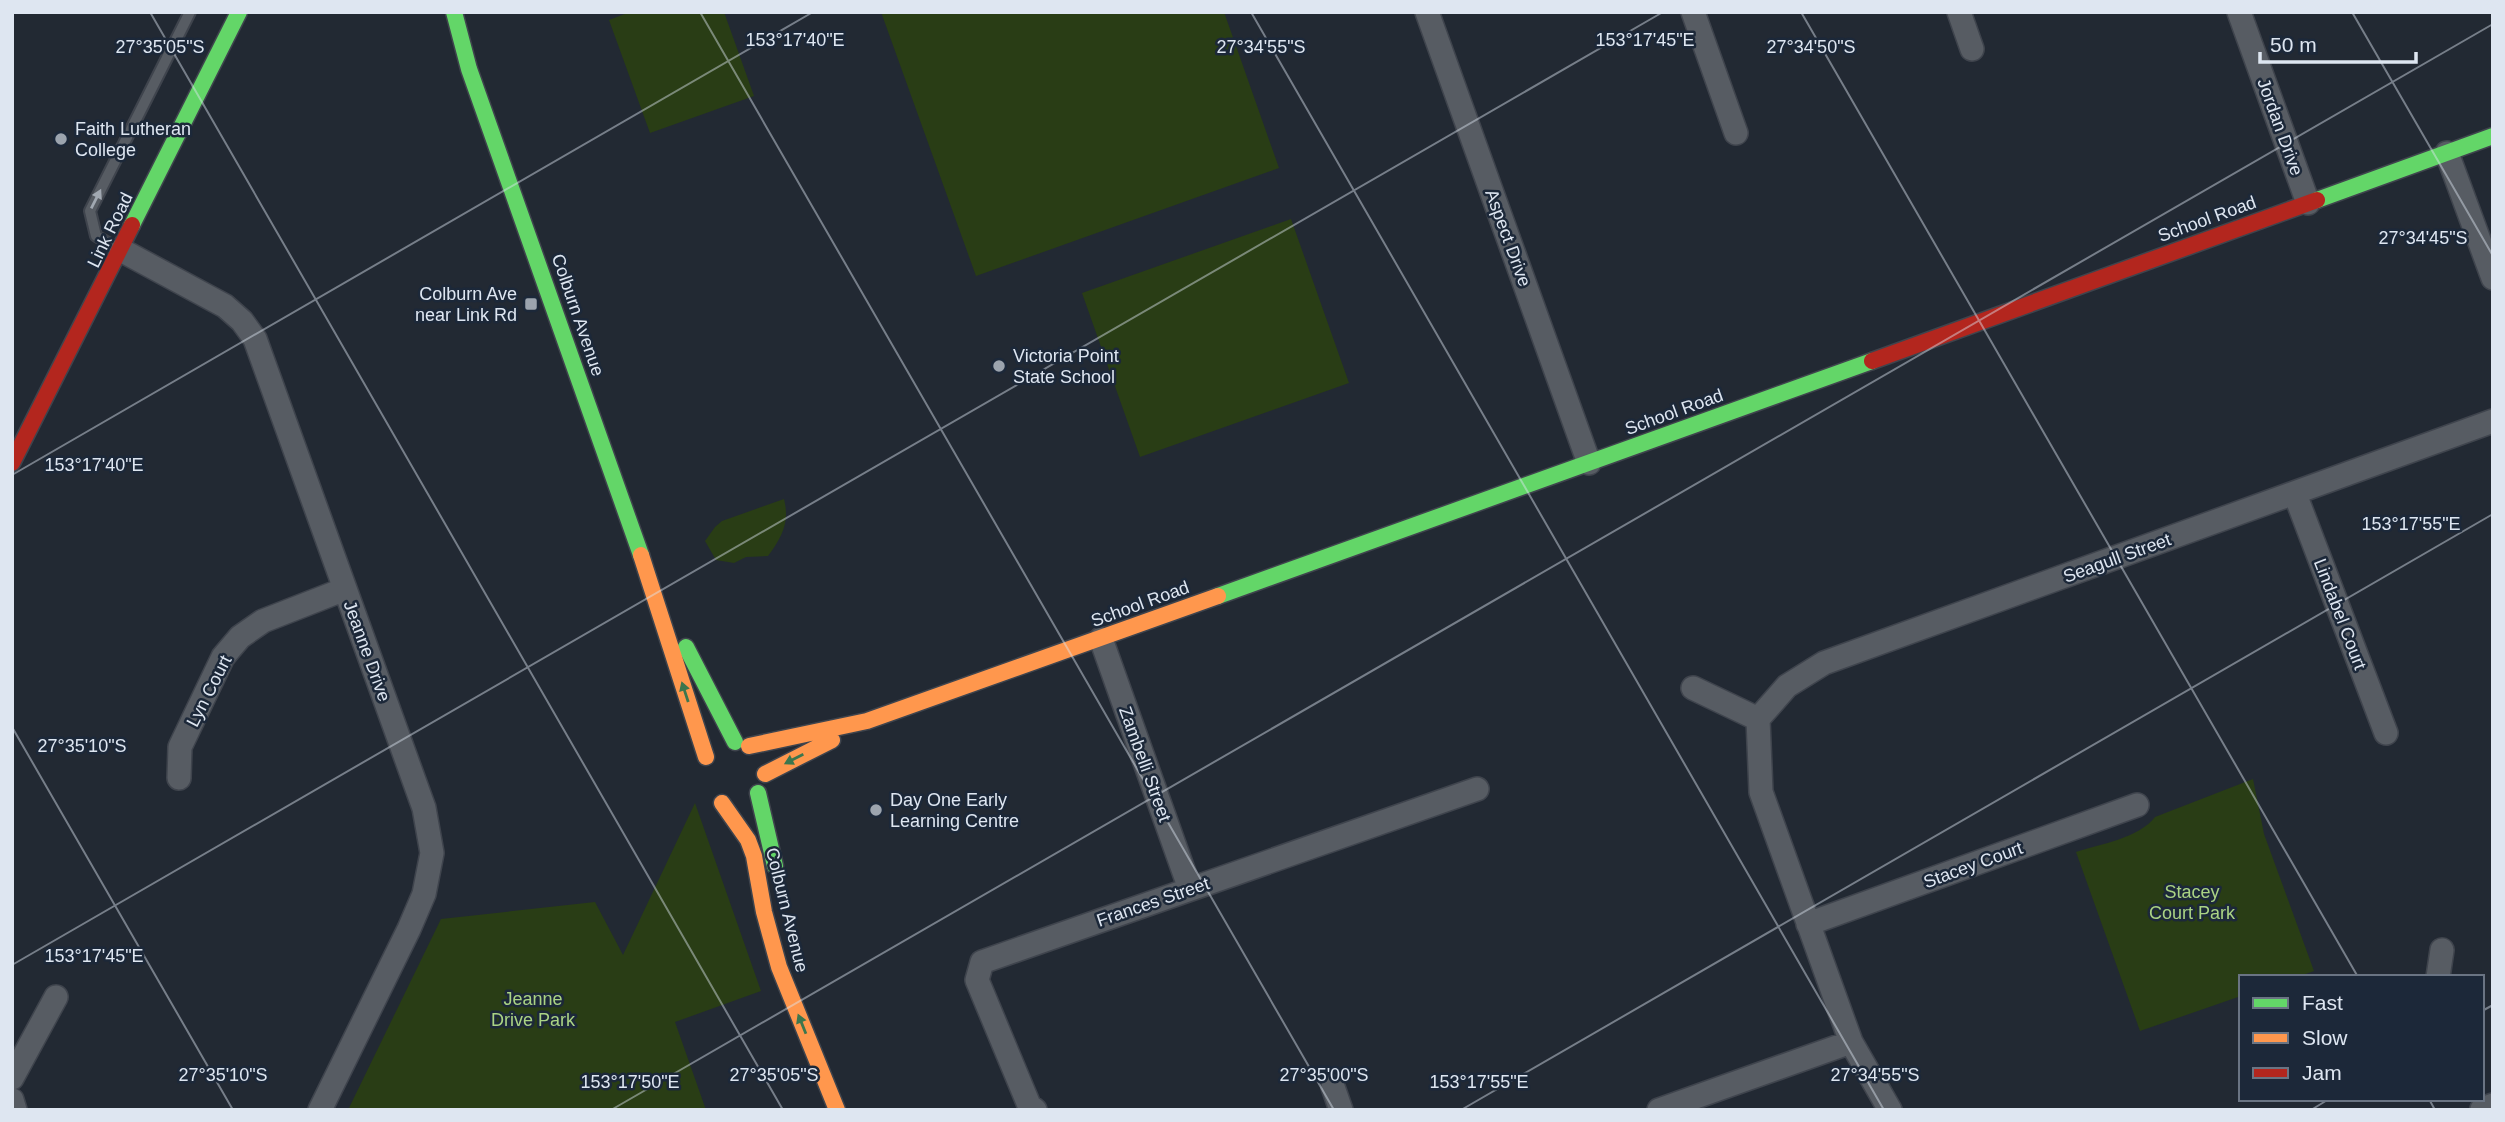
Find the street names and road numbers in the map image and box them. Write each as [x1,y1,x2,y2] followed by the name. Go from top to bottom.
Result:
[2253,76,2307,178] street label: Jordan Drive
[1481,187,1535,289] street label: Aspect Drive
[83,189,137,271] street label: Link Road
[2155,192,2259,246] street label: School Road
[548,251,608,379] street label: Colburn Avenue
[1622,385,1726,439] street label: School Road
[2060,529,2174,587] street label: Seagull Street
[2310,556,2370,672] street label: Lindabel Court
[1088,577,1192,631] street label: School Road
[339,598,395,704] street label: Jeanne Drive
[183,652,235,730] street label: Lyn Court
[1115,704,1175,824] street label: Zambelli Street
[1921,838,2025,892] street label: Stacey Court
[762,846,812,974] street label: Colburn Avenue
[1094,873,1212,931] street label: Frances Street

